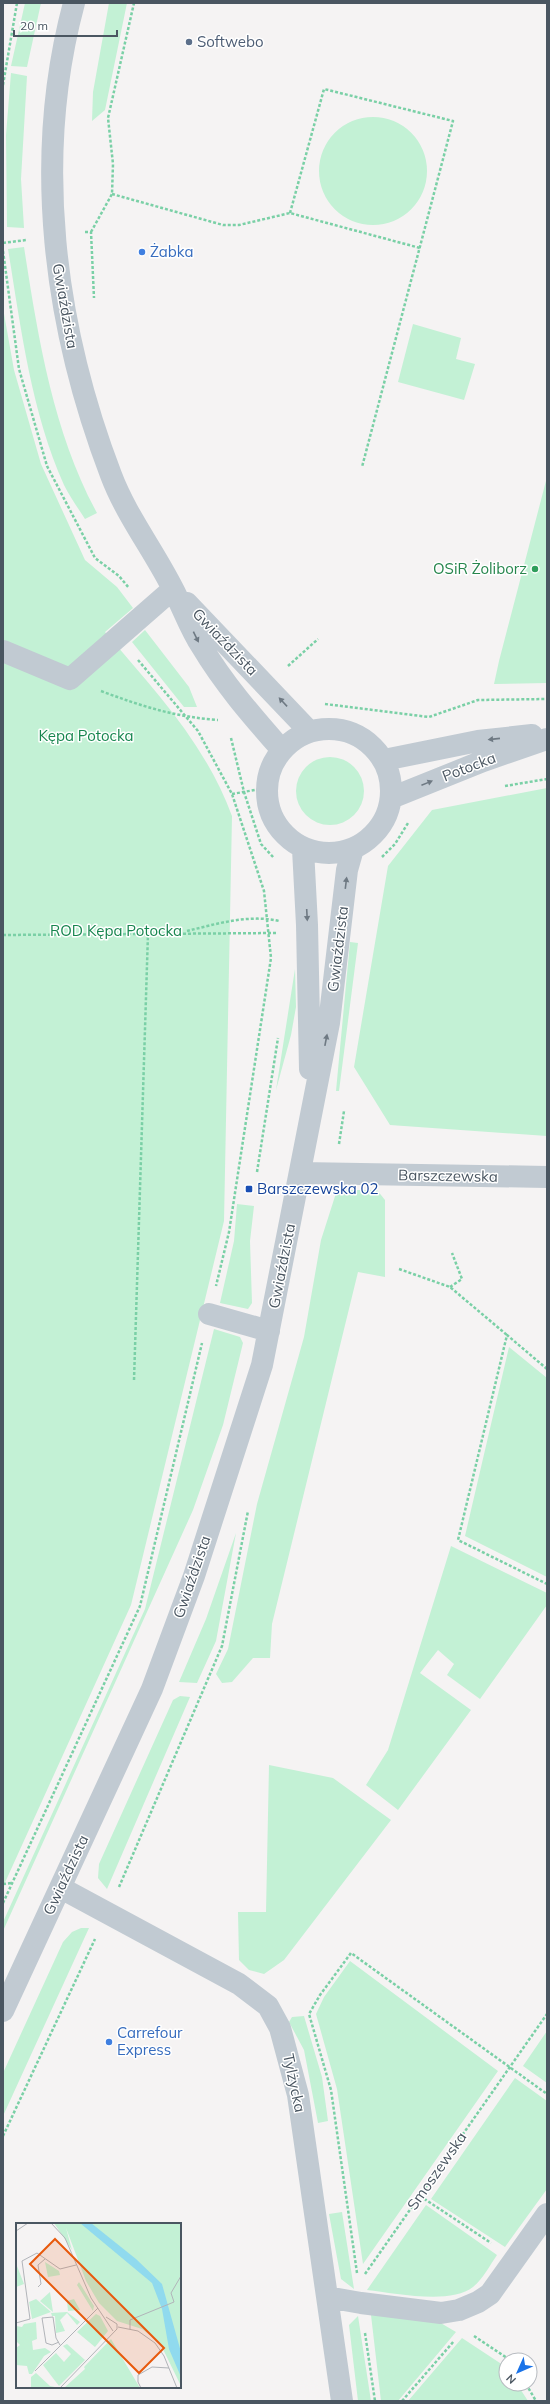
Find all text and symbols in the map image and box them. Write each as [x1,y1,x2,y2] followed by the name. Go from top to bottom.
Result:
[14,12,117,38] scale bar
[20,18,48,33] text: 20 m
[197,32,264,51] place label: Softwebo
[184,37,194,47] marker: Softwebo
[150,242,193,261] place label: Żabka
[137,247,147,257] marker: Żabka
[49,262,82,350] street label: Gwiaździsta
[433,559,527,578] place label: OSiR Żoliborz
[530,564,540,574] marker: OSiR Żoliborz
[189,604,262,679] street label: Gwiaździsta
[193,631,199,642] one-way arrow
[278,697,288,707] one-way arrow
[38,726,134,745] park label: Kępa Potocka
[488,736,500,742] one-way arrow
[439,748,498,785] street label: Potocka
[422,780,434,786] one-way arrow
[343,877,349,889] one-way arrow
[323,905,352,993] street label: Gwiaździsta
[303,909,310,921] one-way arrow
[50,921,182,940] park label: ROD Kępa Potocka
[323,1034,329,1046] one-way arrow
[398,1165,498,1186] street label: Barszczewska
[257,1179,379,1198] place label: Barszczewska 02
[244,1184,254,1194] marker: Barszczewska 02
[264,1222,299,1310] street label: Gwiaździsta
[169,1533,215,1621] street label: Gwiaździsta
[39,1832,92,1918] street label: Gwiaździsta
[117,2023,183,2059] place label: Carrefour Express
[104,2037,114,2047] marker: Carrefour Express
[279,2052,310,2114] street label: Tylżycka
[403,2128,471,2213] street label: Smoszewska
[16,2223,181,2388] inset map
[498,2352,538,2392] north arrow
[503,2371,519,2387] text: N

